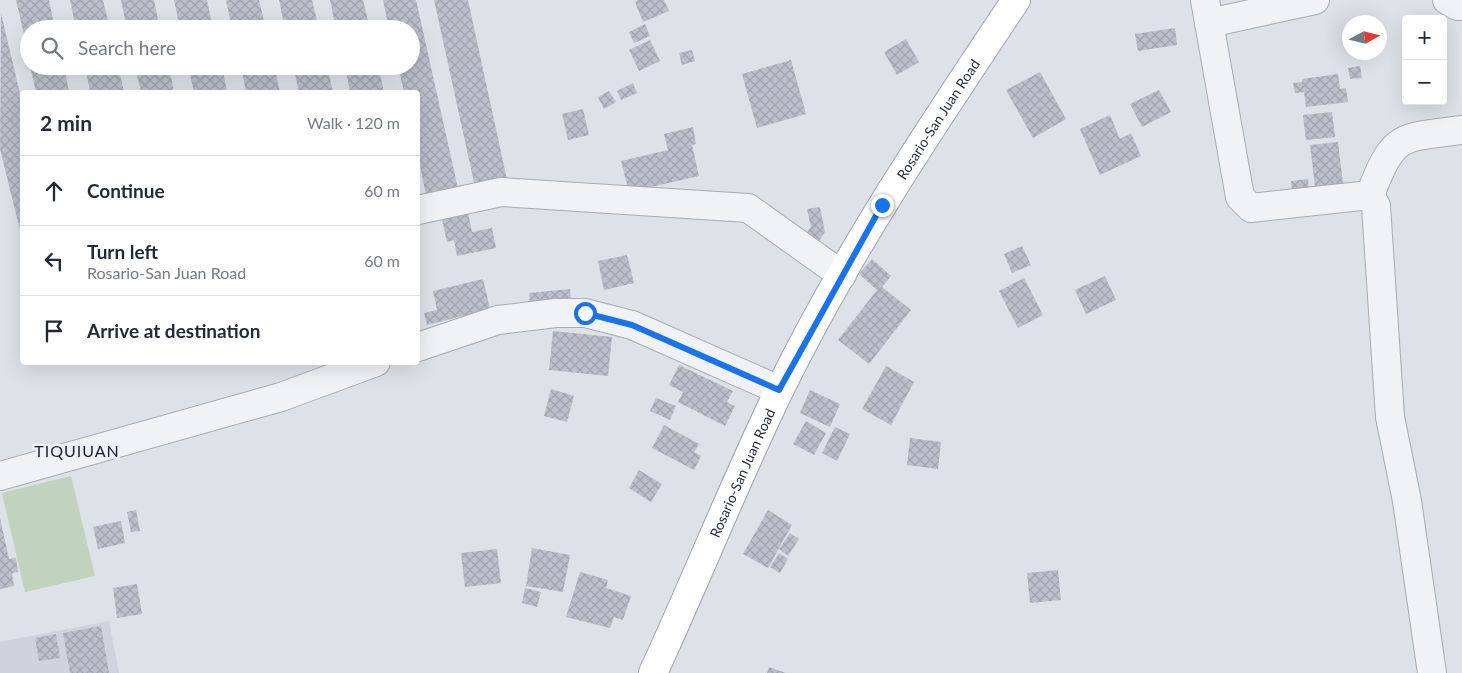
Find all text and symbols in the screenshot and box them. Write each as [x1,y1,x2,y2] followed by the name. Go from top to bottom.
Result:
[1342,15,1387,60] north arrow
[1402,15,1447,105] map controls
[1402,15,1447,60] button: +
[20,20,420,75] search box
[38,34,66,62] icon: search
[78,36,176,59] text: Search here
[892,56,983,182] street label: Rosario-San Juan Road
[1402,60,1447,105] button: −
[40,110,92,135] text: 2 min
[307,113,400,132] text: Walk · 120 m
[40,177,68,205] icon: ahead
[87,179,165,202] text: Continue
[364,181,400,200] text: 60 m
[871,194,894,217] route end
[87,240,158,263] text: Turn left
[40,247,68,275] icon: left
[364,251,400,270] text: 60 m
[87,263,246,282] text: Rosario-San Juan Road
[574,302,597,325] route start
[40,317,68,345] icon: arrive
[87,319,260,342] text: Arrive at destination
[706,406,778,540] street label: Rosario-San Juan Road
[34,441,120,460] district label: TIQUIUAN

